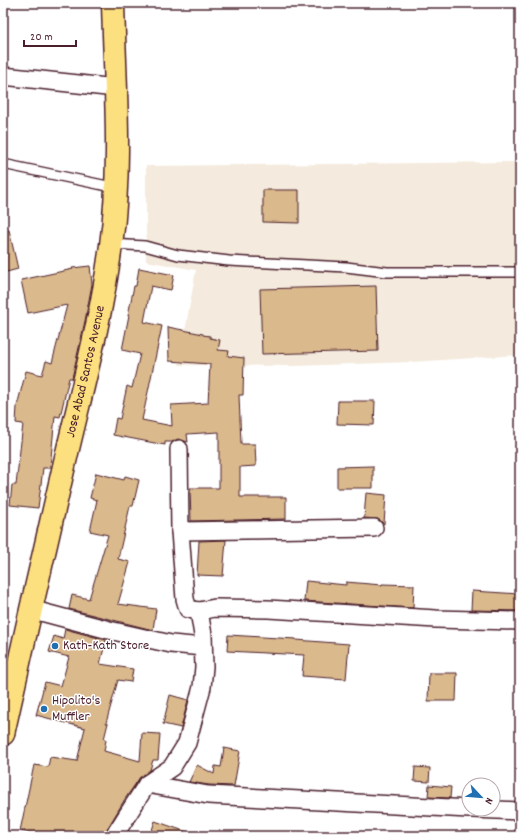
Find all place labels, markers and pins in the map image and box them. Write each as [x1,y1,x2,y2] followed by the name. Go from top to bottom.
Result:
[63,636,149,656] place label: Kath-Kath Store
[50,641,60,651] marker: Kath-Kath Store
[52,691,100,727] place label: Hipolito's Muffler
[39,704,49,714] marker: Hipolito's Muffler

